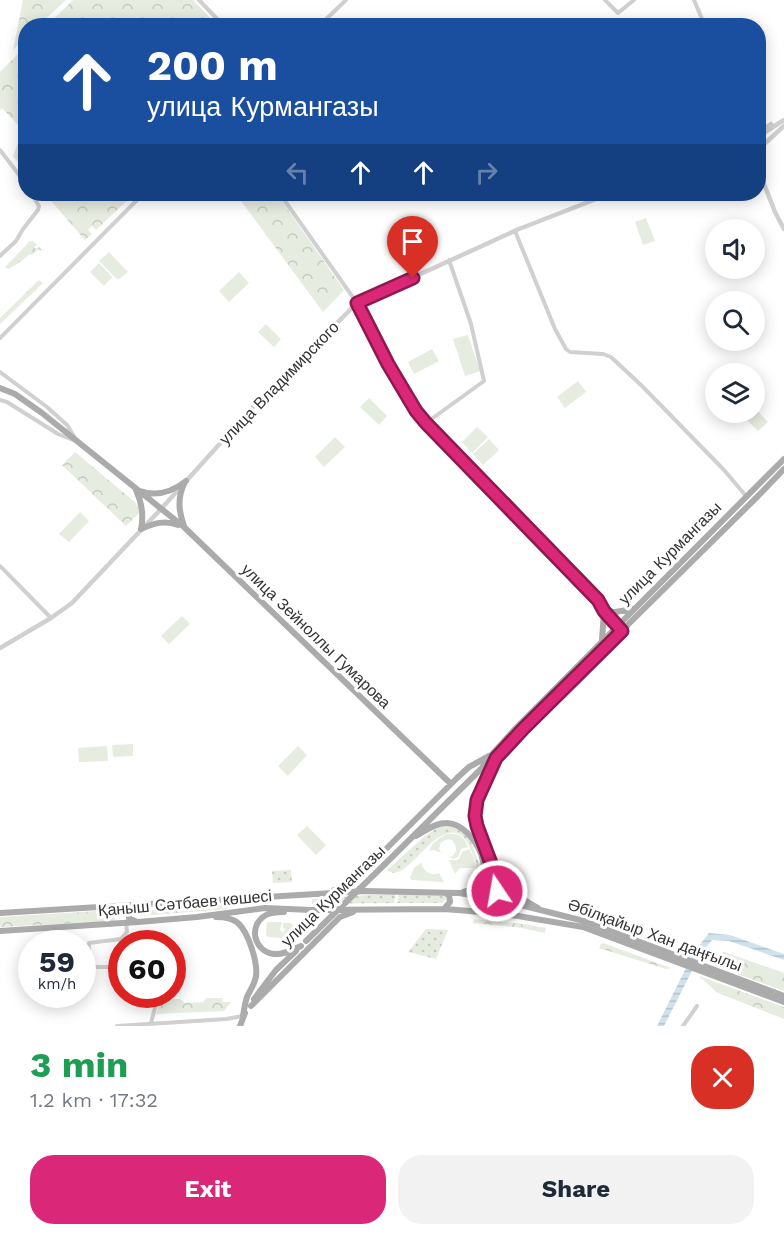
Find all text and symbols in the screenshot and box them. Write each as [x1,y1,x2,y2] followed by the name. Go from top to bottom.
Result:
[147,41,278,90] text: 200 m
[48,42,126,120] icon: ahead
[147,91,379,123] text: улица Курмангазы
[281,156,314,189] icon: left
[344,156,377,189] icon: ahead
[407,156,440,189] icon: ahead
[470,156,503,189] icon: right
[387,216,438,278] pin
[705,219,765,423] map controls
[705,219,765,279] button: sound
[396,225,429,258] icon: arrive
[705,291,765,351] button: search
[215,317,343,449] street label: улица Владимирского
[705,363,765,423] button: layers
[615,498,725,608] street label: улица Курмангазы
[237,560,395,712] street label: улица Зейноллы Гумарова
[277,841,389,951] street label: улица Курмангазы
[465,859,529,923] position arrow
[97,886,273,920] street label: Қаныш Сәтбаев көшесі
[565,895,745,975] street label: Әбілқайыр Хан даңғылы
[108,930,186,1008] speed limit sign: 60
[39,944,75,979] text: 59
[38,975,76,993] text: km/h
[30,1044,128,1086] text: 3 min
[691,1046,754,1109] button: close
[30,1088,158,1112] text: 1.2 km · 17:32
[30,1155,386,1224] button: Exit
[398,1155,754,1224] button: Share

